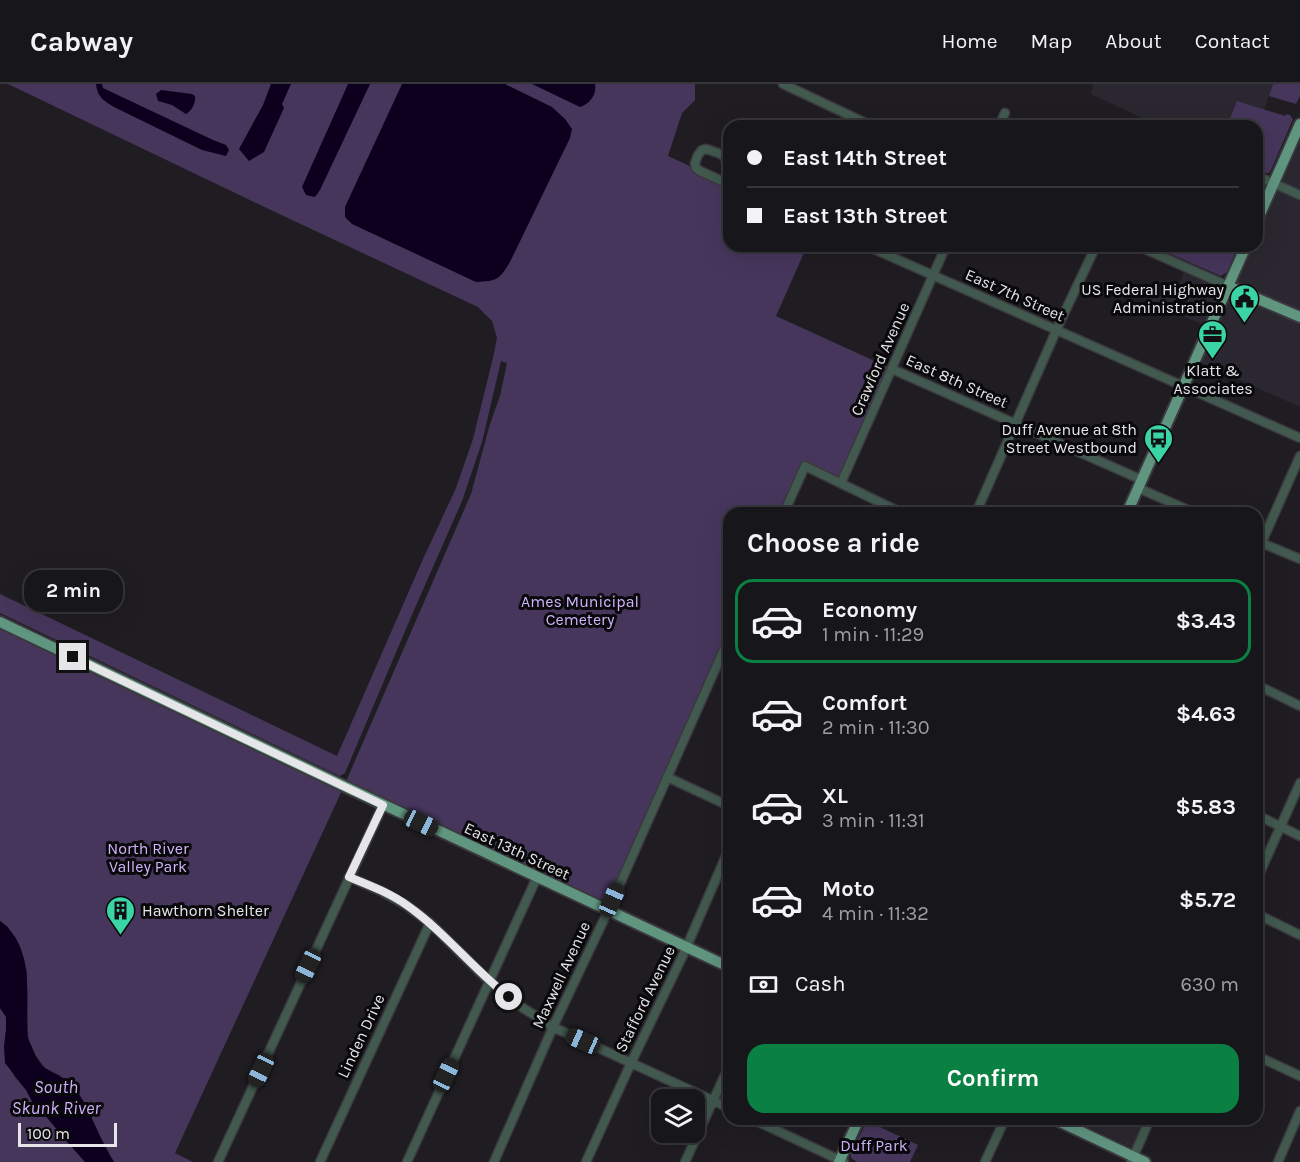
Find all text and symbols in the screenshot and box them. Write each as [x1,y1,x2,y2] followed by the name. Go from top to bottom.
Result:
[30,25,133,58] text: Cabway
[942,29,998,53] text: Home
[1031,29,1072,53] text: Map
[1105,29,1162,53] text: About
[1195,29,1270,53] text: Contact
[783,145,947,171] text: East 14th Street
[783,203,947,229] text: East 13th Street
[962,265,1068,325] street label: East 7th Street
[1081,280,1225,317] place label: US Federal Highway Administration
[1229,282,1261,324] public building icon: US Federal Highway Administration
[847,299,913,419] street label: Crawford Avenue
[1197,318,1229,360] office icon: Klatt & Associates
[903,350,1011,412] street label: East 8th Street
[1173,361,1253,398] place label: Klatt & Associates
[1001,420,1137,457] place label: Duff Avenue at 8th Street Westbound
[1142,422,1174,464] bus stop icon: Duff Avenue at 8th Street Westbound
[747,527,920,559] text: Choose a ride
[23,570,122,612] callout: 2 min
[46,579,101,602] text: 2 min
[521,592,639,629] park label: Ames Municipal Cemetery
[750,594,804,648] icon: car
[822,597,917,623] text: Economy
[1176,608,1236,634] text: $3.43
[822,623,924,646] text: 1 min · 11:29
[59,643,86,670] route end
[750,687,804,741] icon: car
[822,690,907,716] text: Comfort
[1176,701,1236,727] text: $4.63
[822,716,930,739] text: 2 min · 11:30
[750,780,804,834] icon: car
[822,783,848,809] text: XL
[1175,794,1236,820] text: $5.83
[401,807,441,839] car
[822,809,925,832] text: 3 min · 11:31
[461,818,573,884] street label: East 13th Street
[107,839,189,876] park label: North River Valley Park
[750,873,804,927] icon: car
[822,876,875,902] text: Moto
[596,880,628,920] car
[1179,887,1236,913] text: $5.72
[105,894,137,936] building icon: Hawthorn Shelter
[142,901,269,920] place label: Hawthorn Shelter
[822,902,929,925] text: 4 min · 11:32
[528,919,594,1031] street label: Maxwell Avenue
[611,943,679,1055] street label: Stafford Avenue
[292,946,324,986] car
[747,968,780,1001] icon: cash
[795,971,845,997] text: Cash
[1180,973,1239,996] text: 630 m
[495,983,522,1010] route start
[333,991,389,1081] street label: Linden Drive
[563,1025,603,1057] car
[747,1044,1239,1113] button: Confirm
[245,1050,277,1090] car
[430,1055,462,1095] car
[12,1076,101,1119] water label: South Skunk River
[651,1089,705,1143] map controls
[651,1089,705,1143] button: layers
[18,1120,117,1148] scale bar
[27,1124,70,1143] text: 100 m
[840,1136,908,1155] park label: Duff Park

